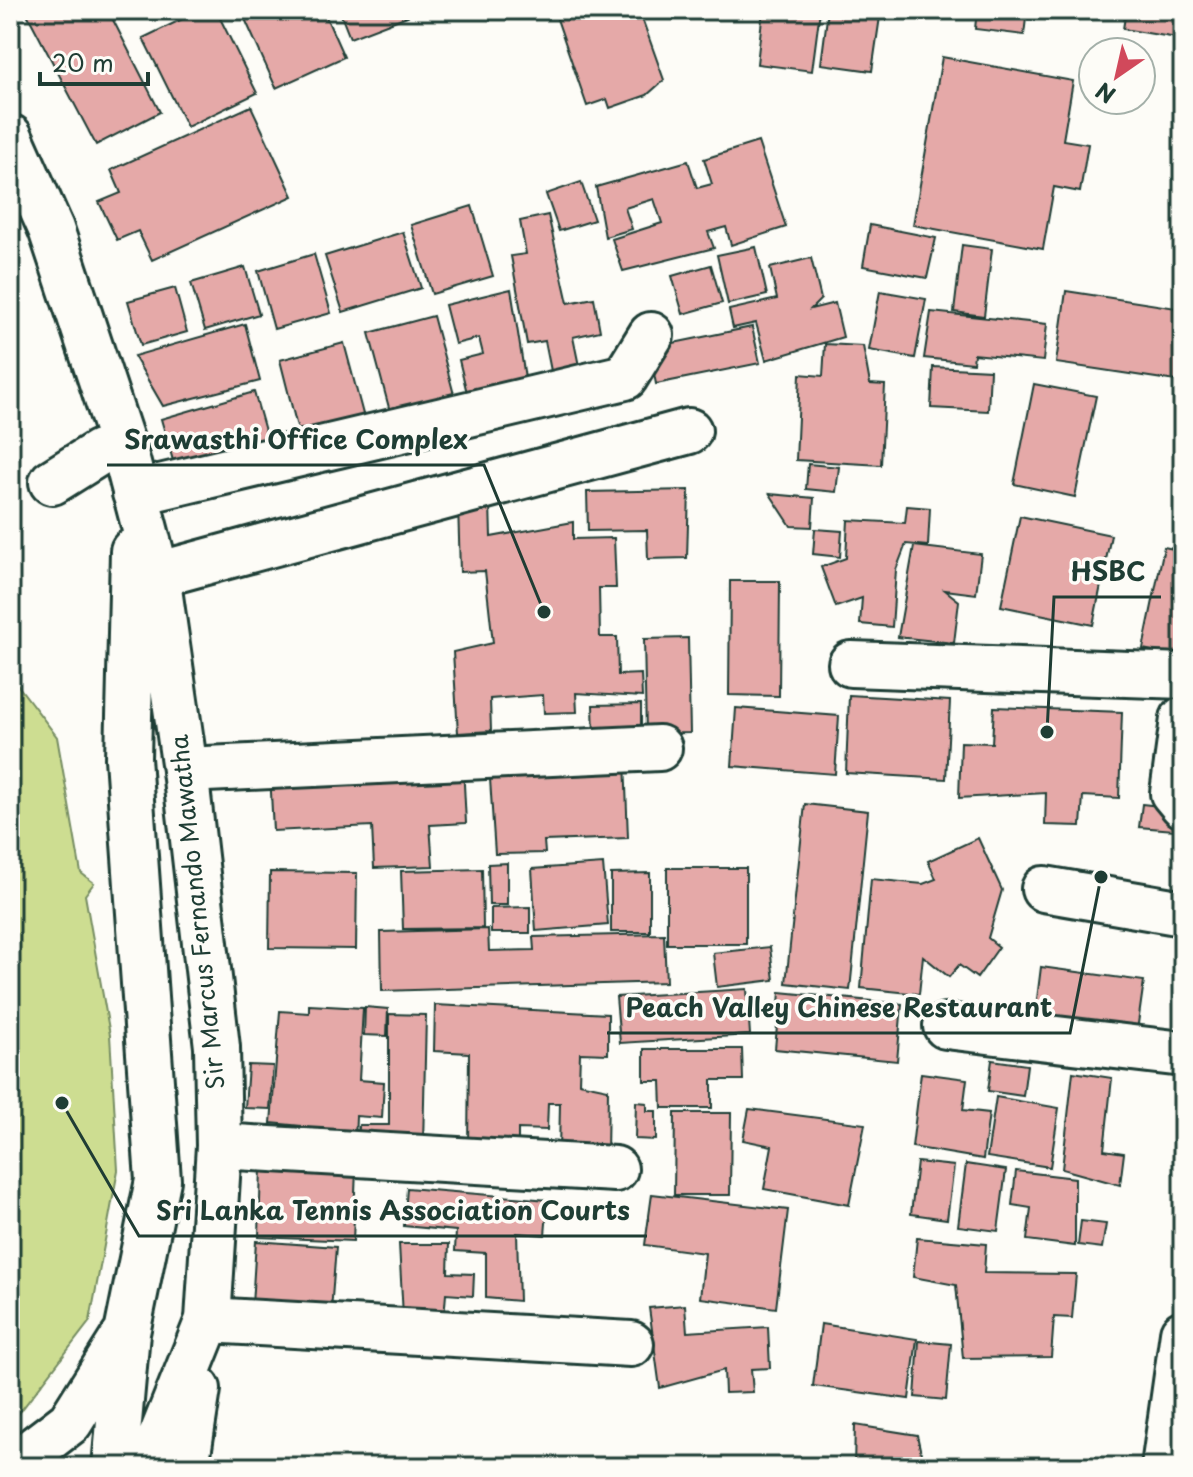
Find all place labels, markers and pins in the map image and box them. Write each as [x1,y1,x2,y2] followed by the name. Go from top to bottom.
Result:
[107,415,484,465] callout: Srawasthi Office Complex
[1054,547,1161,597] callout: HSBC
[607,983,1070,1033] callout: Peach Valley Chinese Restaurant
[139,1186,647,1236] callout: Sri Lanka Tennis Association Courts

